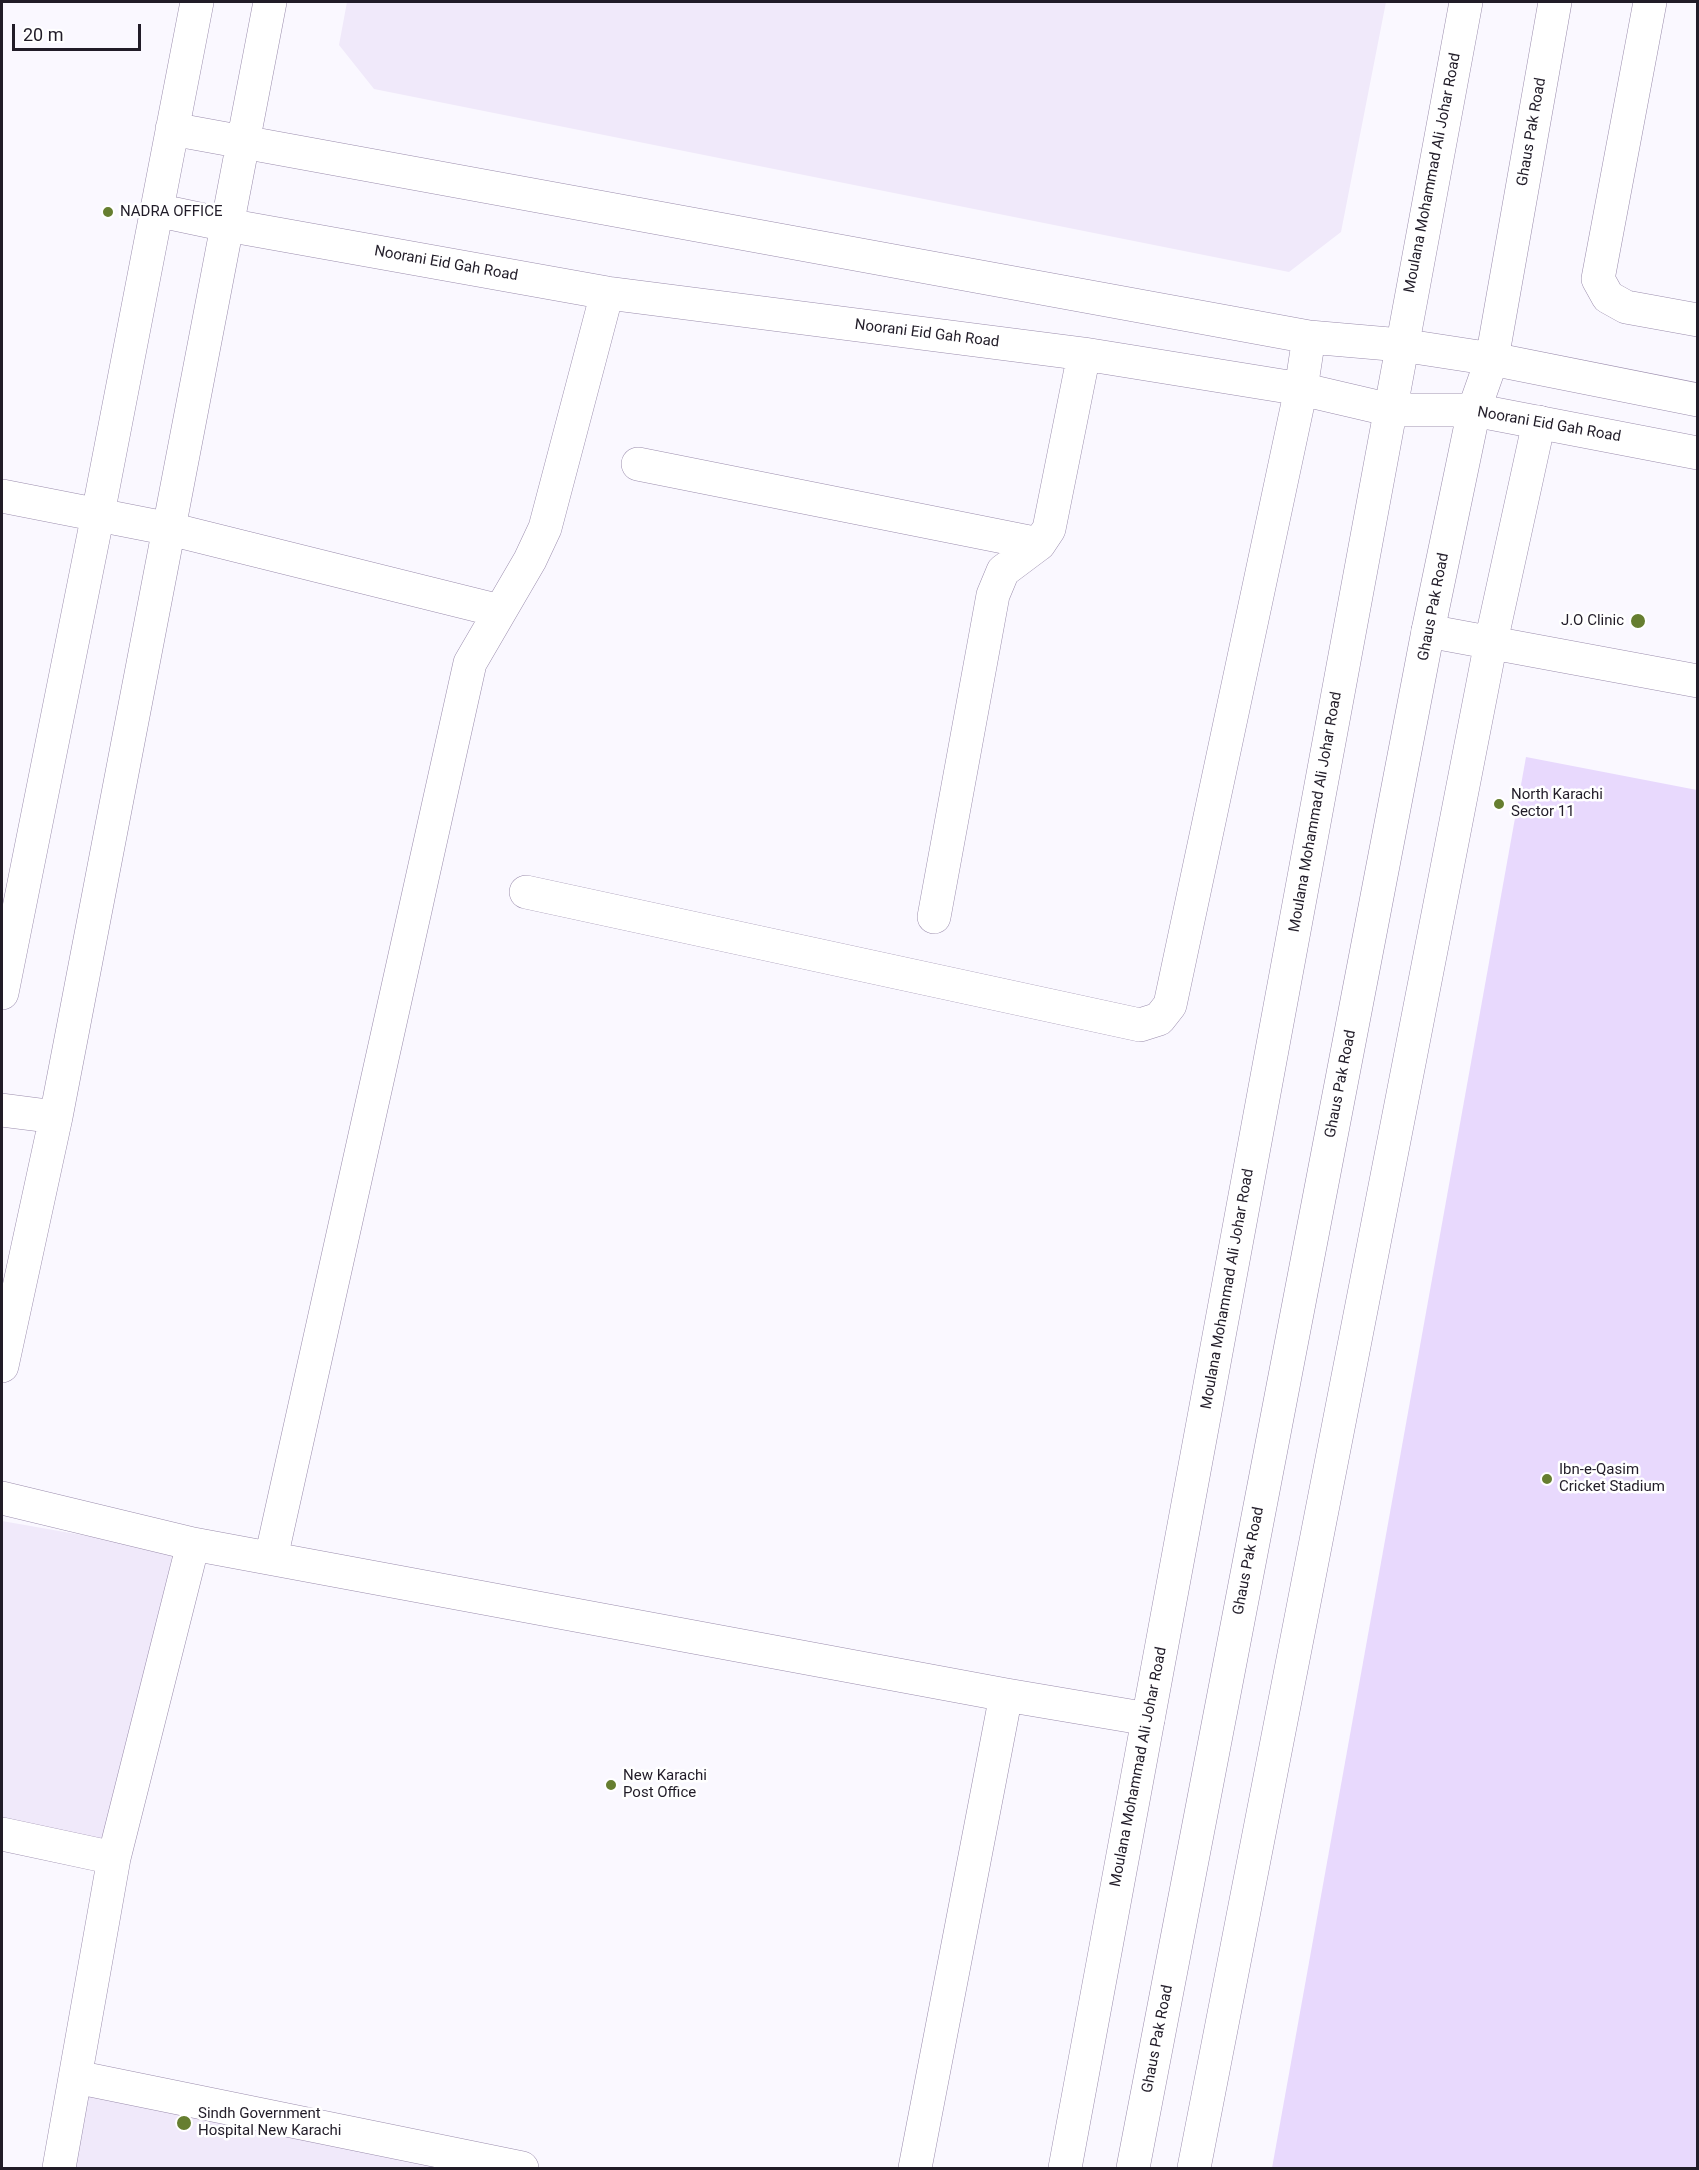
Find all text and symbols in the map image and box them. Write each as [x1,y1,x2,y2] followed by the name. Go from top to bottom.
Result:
[15,12,144,50] scale bar
[23,24,63,45] text: 20 m
[1401,52,1465,294] street label: Moulana Mohammad Ali Johar Road
[1514,76,1550,188] street label: Ghaus Pak Road
[120,203,222,221] place label: NADRA OFFICE
[101,205,115,219] marker: NADRA OFFICE
[373,243,519,285] street label: Noorani Eid Gah Road
[854,316,1000,352] street label: Noorani Eid Gah Road
[1476,404,1622,446] street label: Noorani Eid Gah Road
[1415,551,1453,663] street label: Ghaus Pak Road
[1561,612,1624,630] place label: J.O Clinic
[1629,612,1647,630] marker: J.O Clinic
[1286,690,1346,934] street label: Moulana Mohammad Ali Johar Road
[1511,786,1603,821] place label: North Karachi Sector 11
[1492,797,1506,811] marker: North Karachi Sector 11
[1322,1028,1360,1140] street label: Ghaus Pak Road
[1198,1167,1258,1411] street label: Moulana Mohammad Ali Johar Road
[1559,1461,1665,1496] place label: Ibn-e-Qasim Cricket Stadium
[1540,1472,1554,1486] marker: Ibn-e-Qasim Cricket Stadium
[1230,1505,1268,1617] street label: Ghaus Pak Road
[1107,1646,1171,1888] street label: Moulana Mohammad Ali Johar Road
[623,1767,707,1802] place label: New Karachi Post Office
[604,1778,618,1792] marker: New Karachi Post Office
[1139,1983,1177,2095] street label: Ghaus Pak Road
[198,2105,341,2140] place label: Sindh Government Hospital New Karachi
[175,2114,193,2132] marker: Sindh Government Hospital New Karachi

